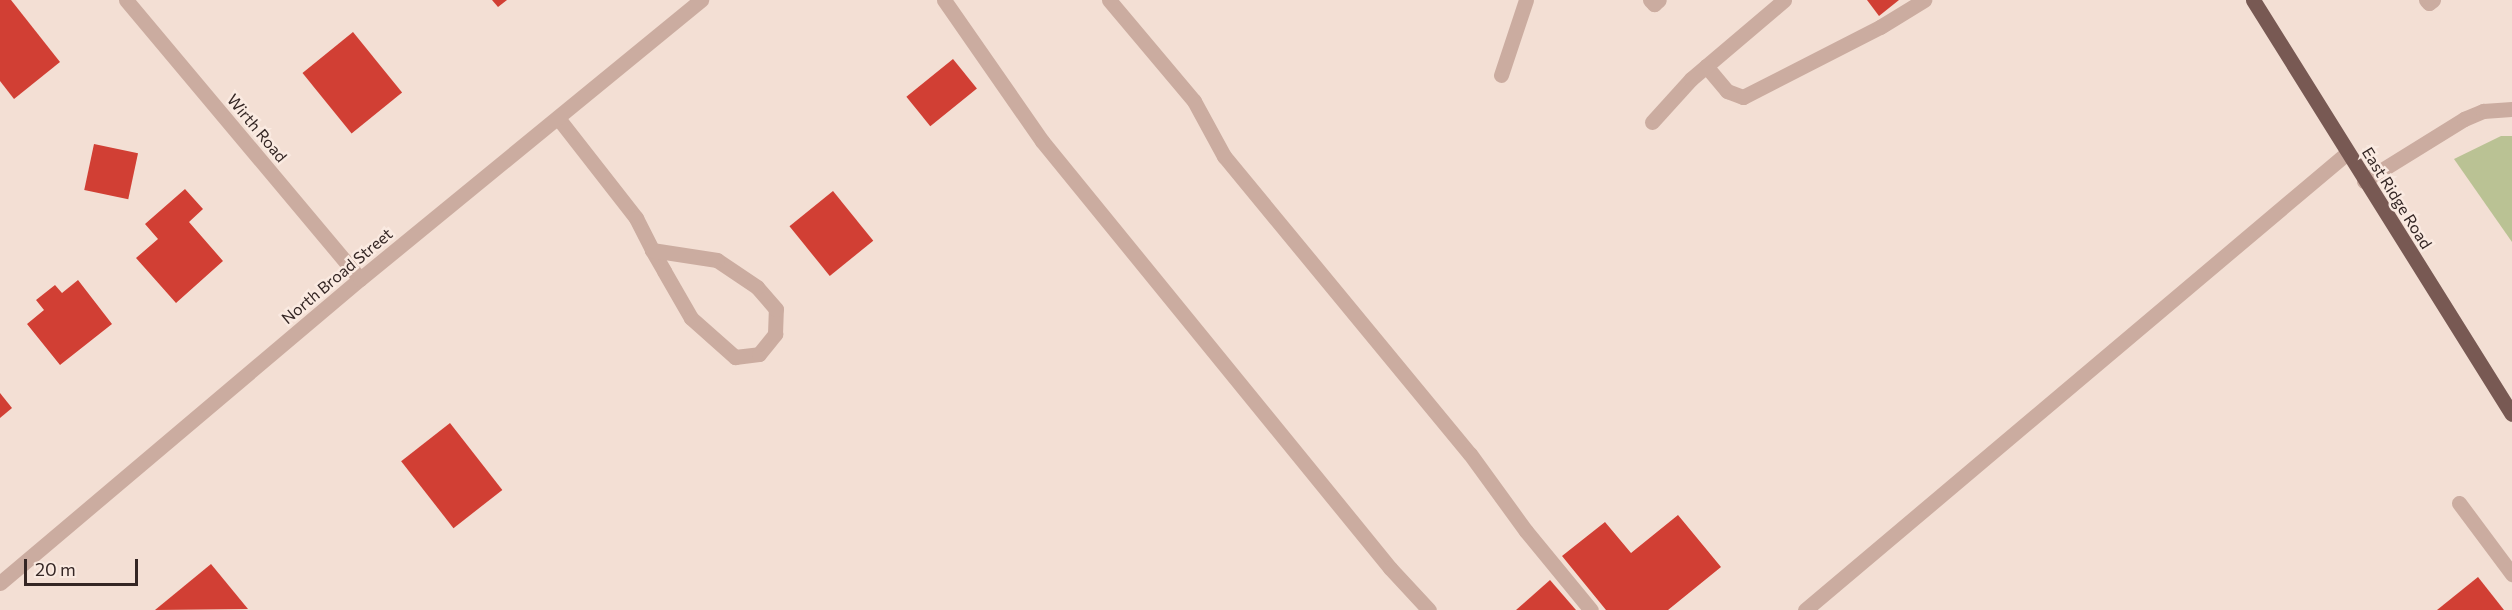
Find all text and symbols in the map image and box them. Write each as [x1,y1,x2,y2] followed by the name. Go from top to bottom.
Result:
[223,90,291,166] street label: Wirth Road
[2358,144,2436,252] street label: East Ridge Road
[278,224,396,328] street label: North Broad Street
[27,547,141,585] scale bar
[35,558,76,580] text: 20 m

